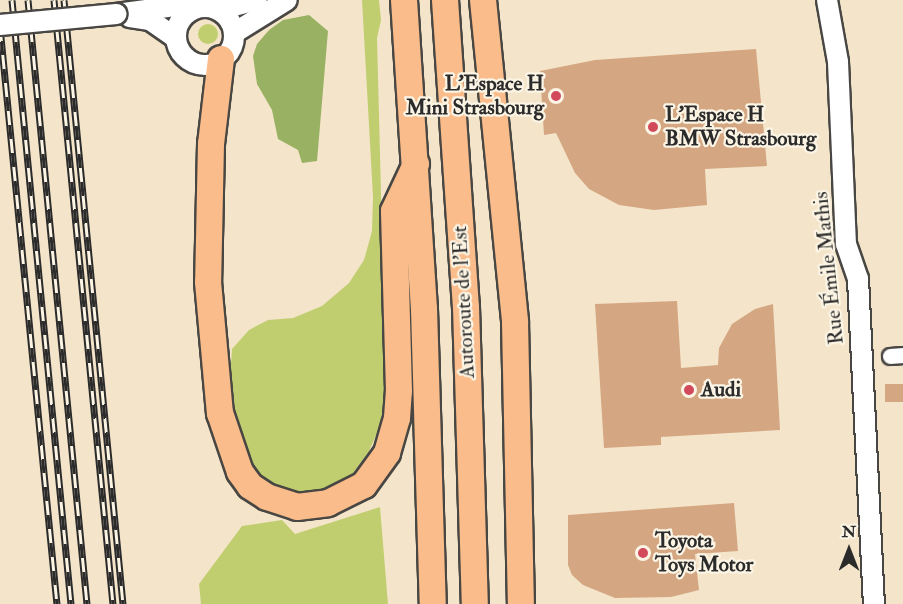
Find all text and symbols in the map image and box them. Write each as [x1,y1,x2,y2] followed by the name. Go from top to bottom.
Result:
[406,71,544,121] place label: L'Espace H Mini Strasbourg
[549,89,563,103] marker: L'Espace H Mini Strasbourg
[665,102,816,152] place label: L'Espace H BMW Strasbourg
[646,120,660,134] marker: L'Espace H BMW Strasbourg
[808,190,850,346] street label: Rue Émile Mathis
[447,225,481,379] street label: Autoroute de l’Est
[701,377,741,403] place label: Audi
[682,383,696,397] marker: Audi
[819,520,879,580] north arrow
[842,522,856,542] text: N
[655,528,753,578] place label: Toyota Toys Motor
[636,546,650,560] marker: Toyota Toys Motor

